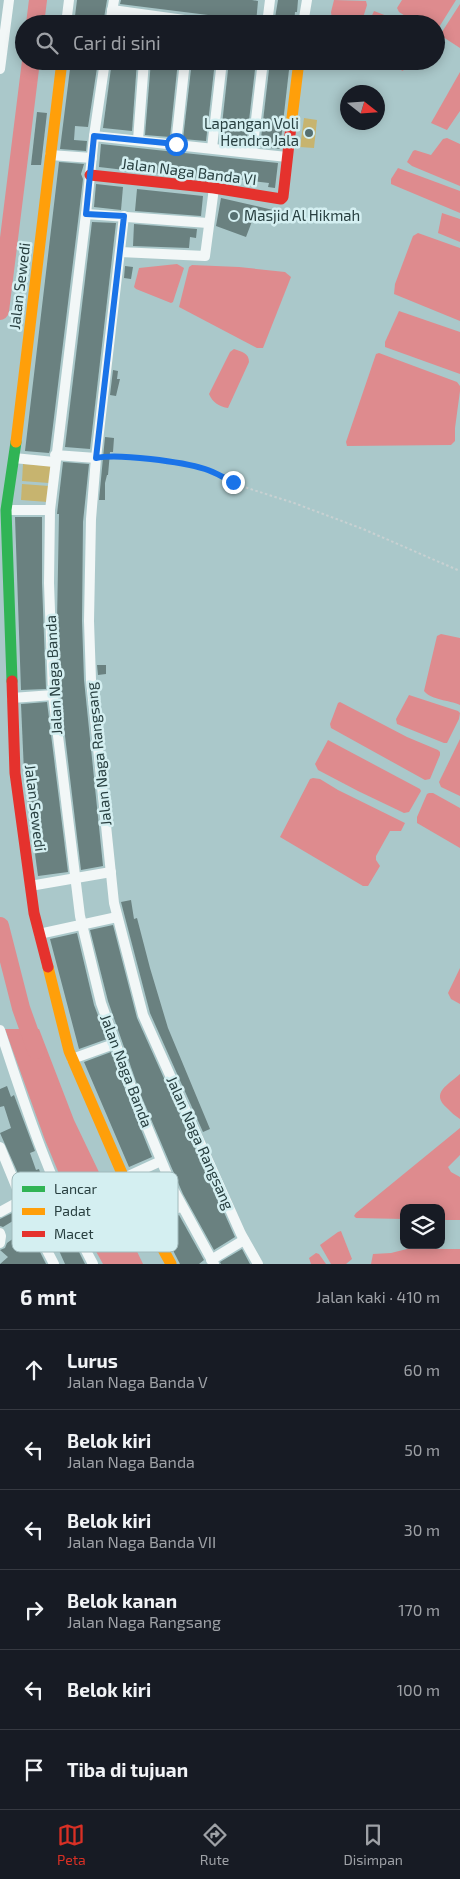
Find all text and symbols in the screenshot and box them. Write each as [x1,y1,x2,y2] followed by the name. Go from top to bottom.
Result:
[15,15,445,70] search box
[33,29,61,57] icon: search
[73,31,161,54] text: Cari di sini
[340,85,385,130] north arrow
[204,114,299,149] place label: Lapangan Voli Hendra Jala
[303,127,315,139] marker: Lapangan Voli Hendra Jala
[165,133,188,156] route start
[121,154,258,188] street label: Jalan Naga Banda VI
[244,206,360,225] place label: Masjid Al Hikmah
[228,210,240,222] marker: Masjid Al Hikmah
[5,241,33,330] street label: Jalan Sewedi
[222,471,245,494] route end
[41,615,65,735] street label: Jalan Naga Banda
[81,681,114,827] street label: Jalan Naga Rangsang
[22,763,50,852] street label: Jalan Sewedi
[97,1011,157,1130] street label: Jalan Naga Banda
[163,1073,239,1213] street label: Jalan Naga Rangsang
[12,1172,178,1252] legend
[54,1180,98,1197] text: Lancar
[54,1202,91,1219] text: Padat
[400,1204,445,1249] map controls
[400,1204,445,1249] button: layers
[54,1225,94,1242] text: Macet
[20,1284,77,1309] text: 6 mnt
[316,1287,440,1306] text: Jalan kaki · 410 m
[67,1349,118,1372] text: Lurus
[20,1356,48,1384] icon: ahead
[404,1360,440,1379] text: 60 m
[67,1372,208,1391] text: Jalan Naga Banda V
[67,1429,151,1452] text: Belok kiri
[20,1436,48,1464] icon: left
[404,1440,440,1459] text: 50 m
[67,1452,195,1471] text: Jalan Naga Banda
[67,1509,151,1532] text: Belok kiri
[20,1516,48,1544] icon: left
[404,1520,440,1539] text: 30 m
[67,1532,216,1551] text: Jalan Naga Banda VII
[67,1589,177,1612] text: Belok kanan
[20,1596,48,1624] icon: right
[398,1600,440,1619] text: 170 m
[67,1612,221,1631] text: Jalan Naga Rangsang
[20,1676,48,1704] icon: left
[67,1678,151,1701] text: Belok kiri
[397,1680,440,1699] text: 100 m
[20,1756,48,1784] icon: arrive
[67,1758,188,1781] text: Tiba di tujuan
[57,1821,86,1868] tab: Peta
[200,1821,229,1868] tab: Rute
[343,1821,403,1868] tab: Disimpan

